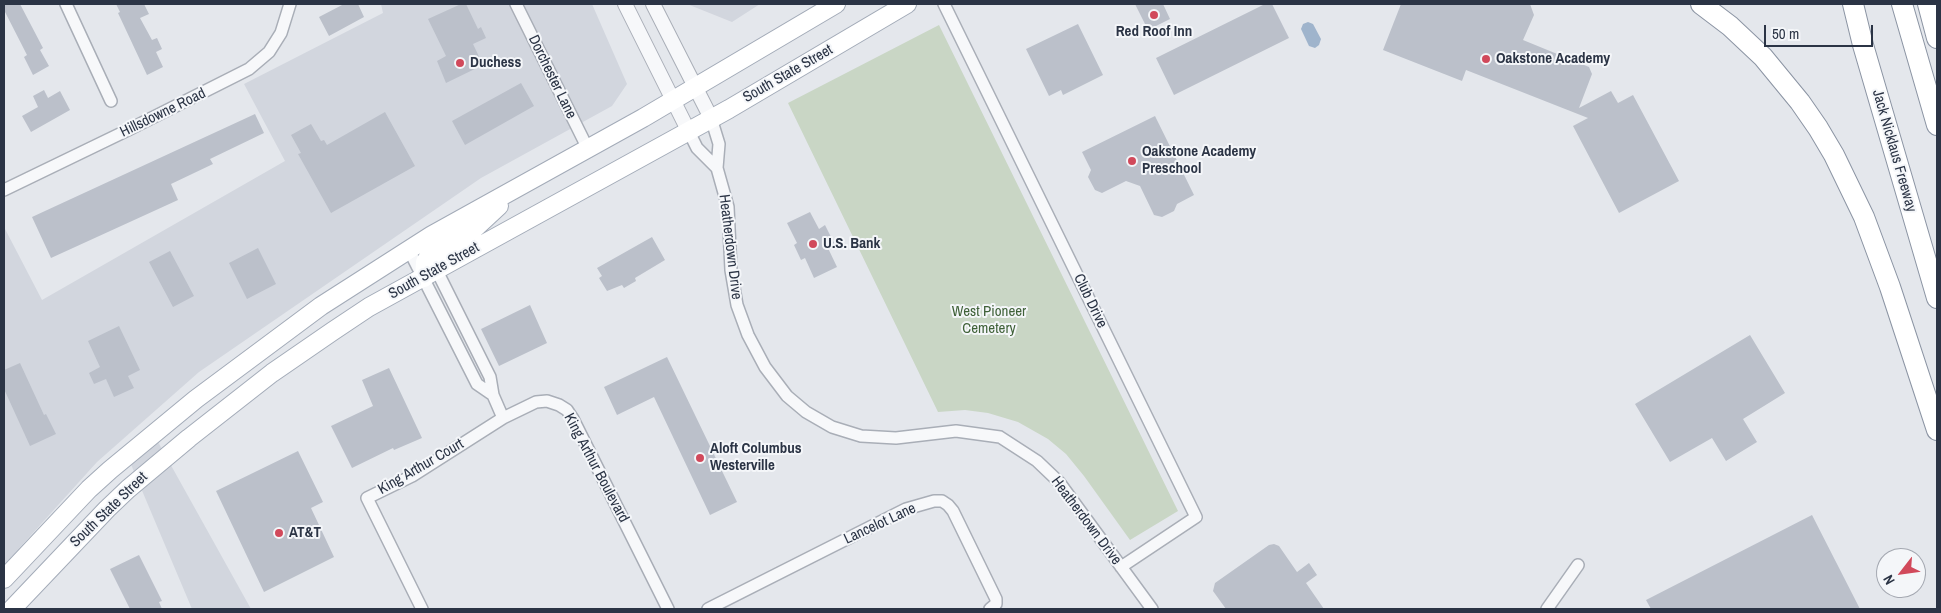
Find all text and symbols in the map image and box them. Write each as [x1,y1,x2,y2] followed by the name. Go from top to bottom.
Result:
[1148,9,1160,21] marker: Red Roof Inn
[1766,15,1875,47] scale bar
[1116,23,1192,41] place label: Red Roof Inn
[1772,23,1799,44] text: 50 m
[524,32,580,122] street label: Dorchester Lane
[740,41,836,107] street label: South State Street
[1496,50,1610,68] place label: Oakstone Academy
[1480,53,1492,65] marker: Oakstone Academy
[470,54,521,72] place label: Duchess
[454,57,466,69] marker: Duchess
[117,85,209,141] street label: Hillsdowne Road
[1868,88,1920,214] street label: Jack Nicklaus Freeway
[1142,143,1256,178] place label: Oakstone Academy Preschool
[1126,155,1138,167] marker: Oakstone Academy Preschool
[715,193,745,301] street label: Heatherdown Drive
[823,235,880,253] place label: U.S. Bank
[807,238,819,250] marker: U.S. Bank
[386,239,482,303] street label: South State Street
[1069,271,1111,331] street label: Club Drive
[952,303,1026,338] park label: West Pioneer Cemetery
[560,410,632,526] street label: King Arthur Boulevard
[375,435,467,499] street label: King Arthur Court
[710,440,802,475] place label: Aloft Columbus Westerville
[694,452,706,464] marker: Aloft Columbus Westerville
[67,469,151,551] street label: South State Street
[1047,473,1125,569] street label: Heatherdown Drive
[841,500,919,548] street label: Lancelot Lane
[289,524,321,542] place label: AT&T
[273,527,285,539] marker: AT&T
[1876,548,1926,598] north arrow
[1879,572,1899,588] text: N

